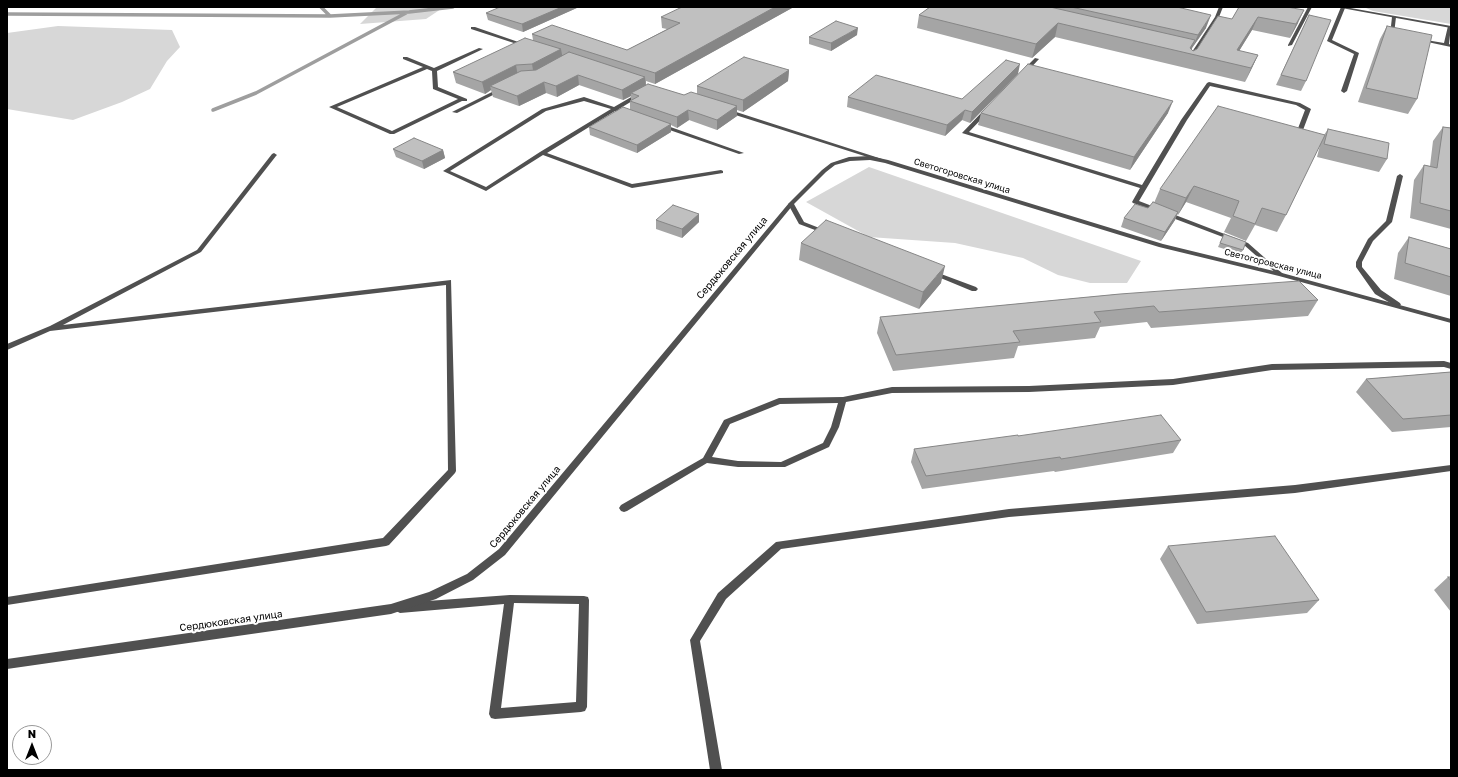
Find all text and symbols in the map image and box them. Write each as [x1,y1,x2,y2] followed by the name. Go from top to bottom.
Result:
[912,156,1012,196] street label: Светогоровская улица
[694,214,770,302] street label: Сердюковская улица
[1223,247,1323,281] street label: Светогоровская улица
[487,463,563,551] street label: Сердюковская улица
[179,608,283,634] street label: Сердюковская улица
[12,725,52,765] north arrow
[28,727,36,740] text: N

